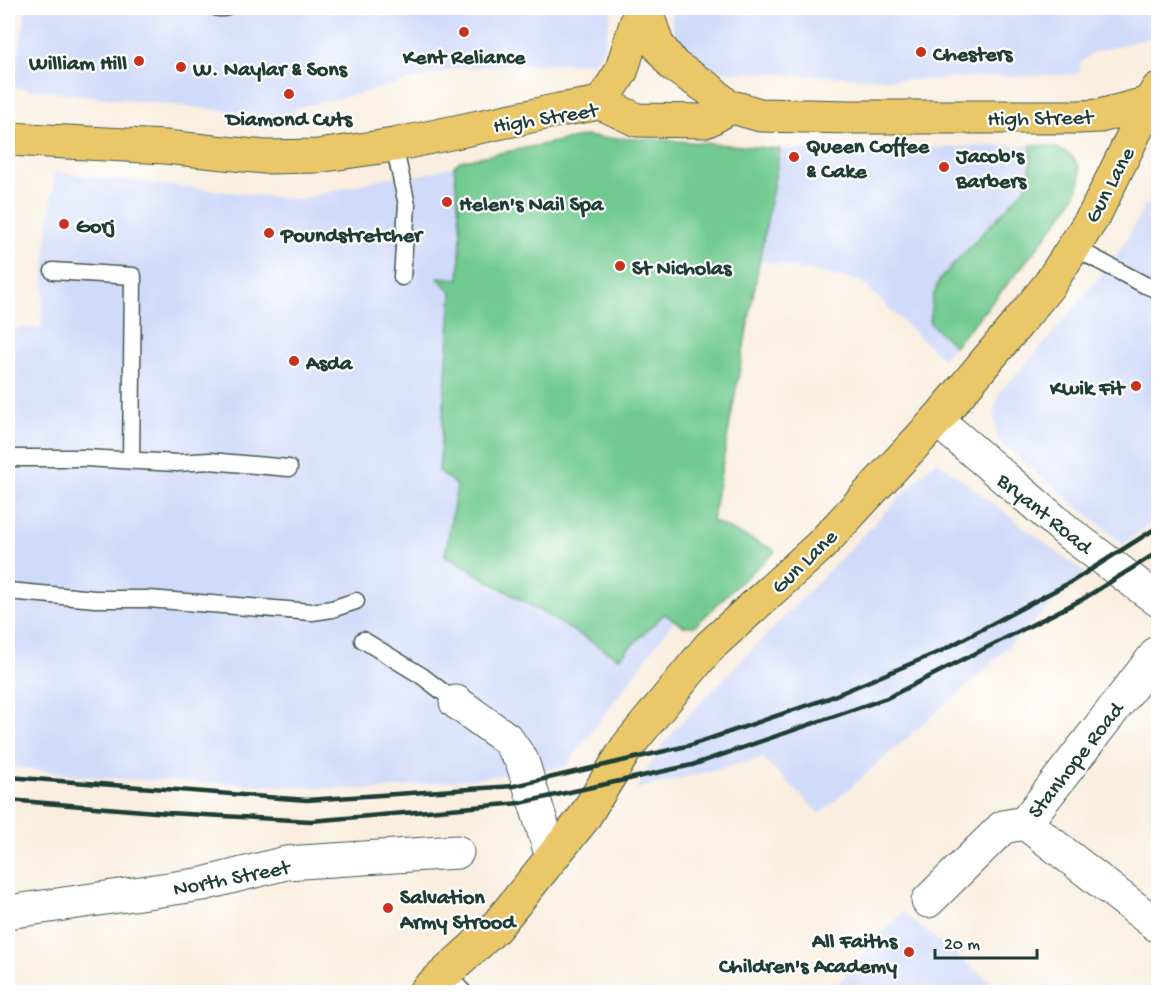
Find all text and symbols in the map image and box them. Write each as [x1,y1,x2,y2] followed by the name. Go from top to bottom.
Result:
[457,25,471,39] marker: Kent Reliance
[932,43,1014,69] place label: Chesters
[914,45,928,59] marker: Chesters
[402,46,526,72] place label: Kent Reliance
[28,52,127,78] place label: William Hill
[132,54,146,68] marker: William Hill
[192,58,349,84] place label: W. Naylar & Sons
[174,60,188,74] marker: W. Naylar & Sons
[282,87,296,101] marker: Diamond Cuts
[491,99,602,141] street label: High Street
[987,106,1095,134] street label: High Street
[224,108,354,134] place label: Diamond Cuts
[806,135,930,186] place label: Queen Coffee & Cake
[1081,143,1143,228] street label: Gun Lane
[955,145,1028,196] place label: Jacob's Barbers
[787,150,801,164] marker: Queen Coffee & Cake
[937,160,951,174] marker: Jacob's Barbers
[459,193,605,219] place label: Helen's Nail Spa
[440,195,454,209] marker: Helen's Nail Spa
[76,215,116,241] place label: Gorj
[57,217,71,231] marker: Gorj
[280,224,424,250] place label: Poundstretcher
[262,226,276,240] marker: Poundstretcher
[632,257,733,283] place label: St Nicholas
[613,259,627,273] marker: St Nicholas
[305,352,354,378] place label: Asda
[287,354,301,368] marker: Asda
[1049,377,1126,403] place label: Kwik Fit
[1129,379,1143,393] marker: Kwik Fit
[990,468,1098,563] street label: Bryant Road
[767,525,845,601] street label: Gun Lane
[1024,696,1132,825] street label: Stanhope Road
[171,856,294,904] street label: North Street
[399,886,517,937] place label: Salvation Army Strood
[381,901,395,915] marker: Salvation Army Strood
[935,922,1037,960] scale bar
[718,930,899,981] place label: All Faiths Children's Academy
[944,935,980,956] text: 20 m
[902,945,916,959] marker: All Faiths Children's Academy

